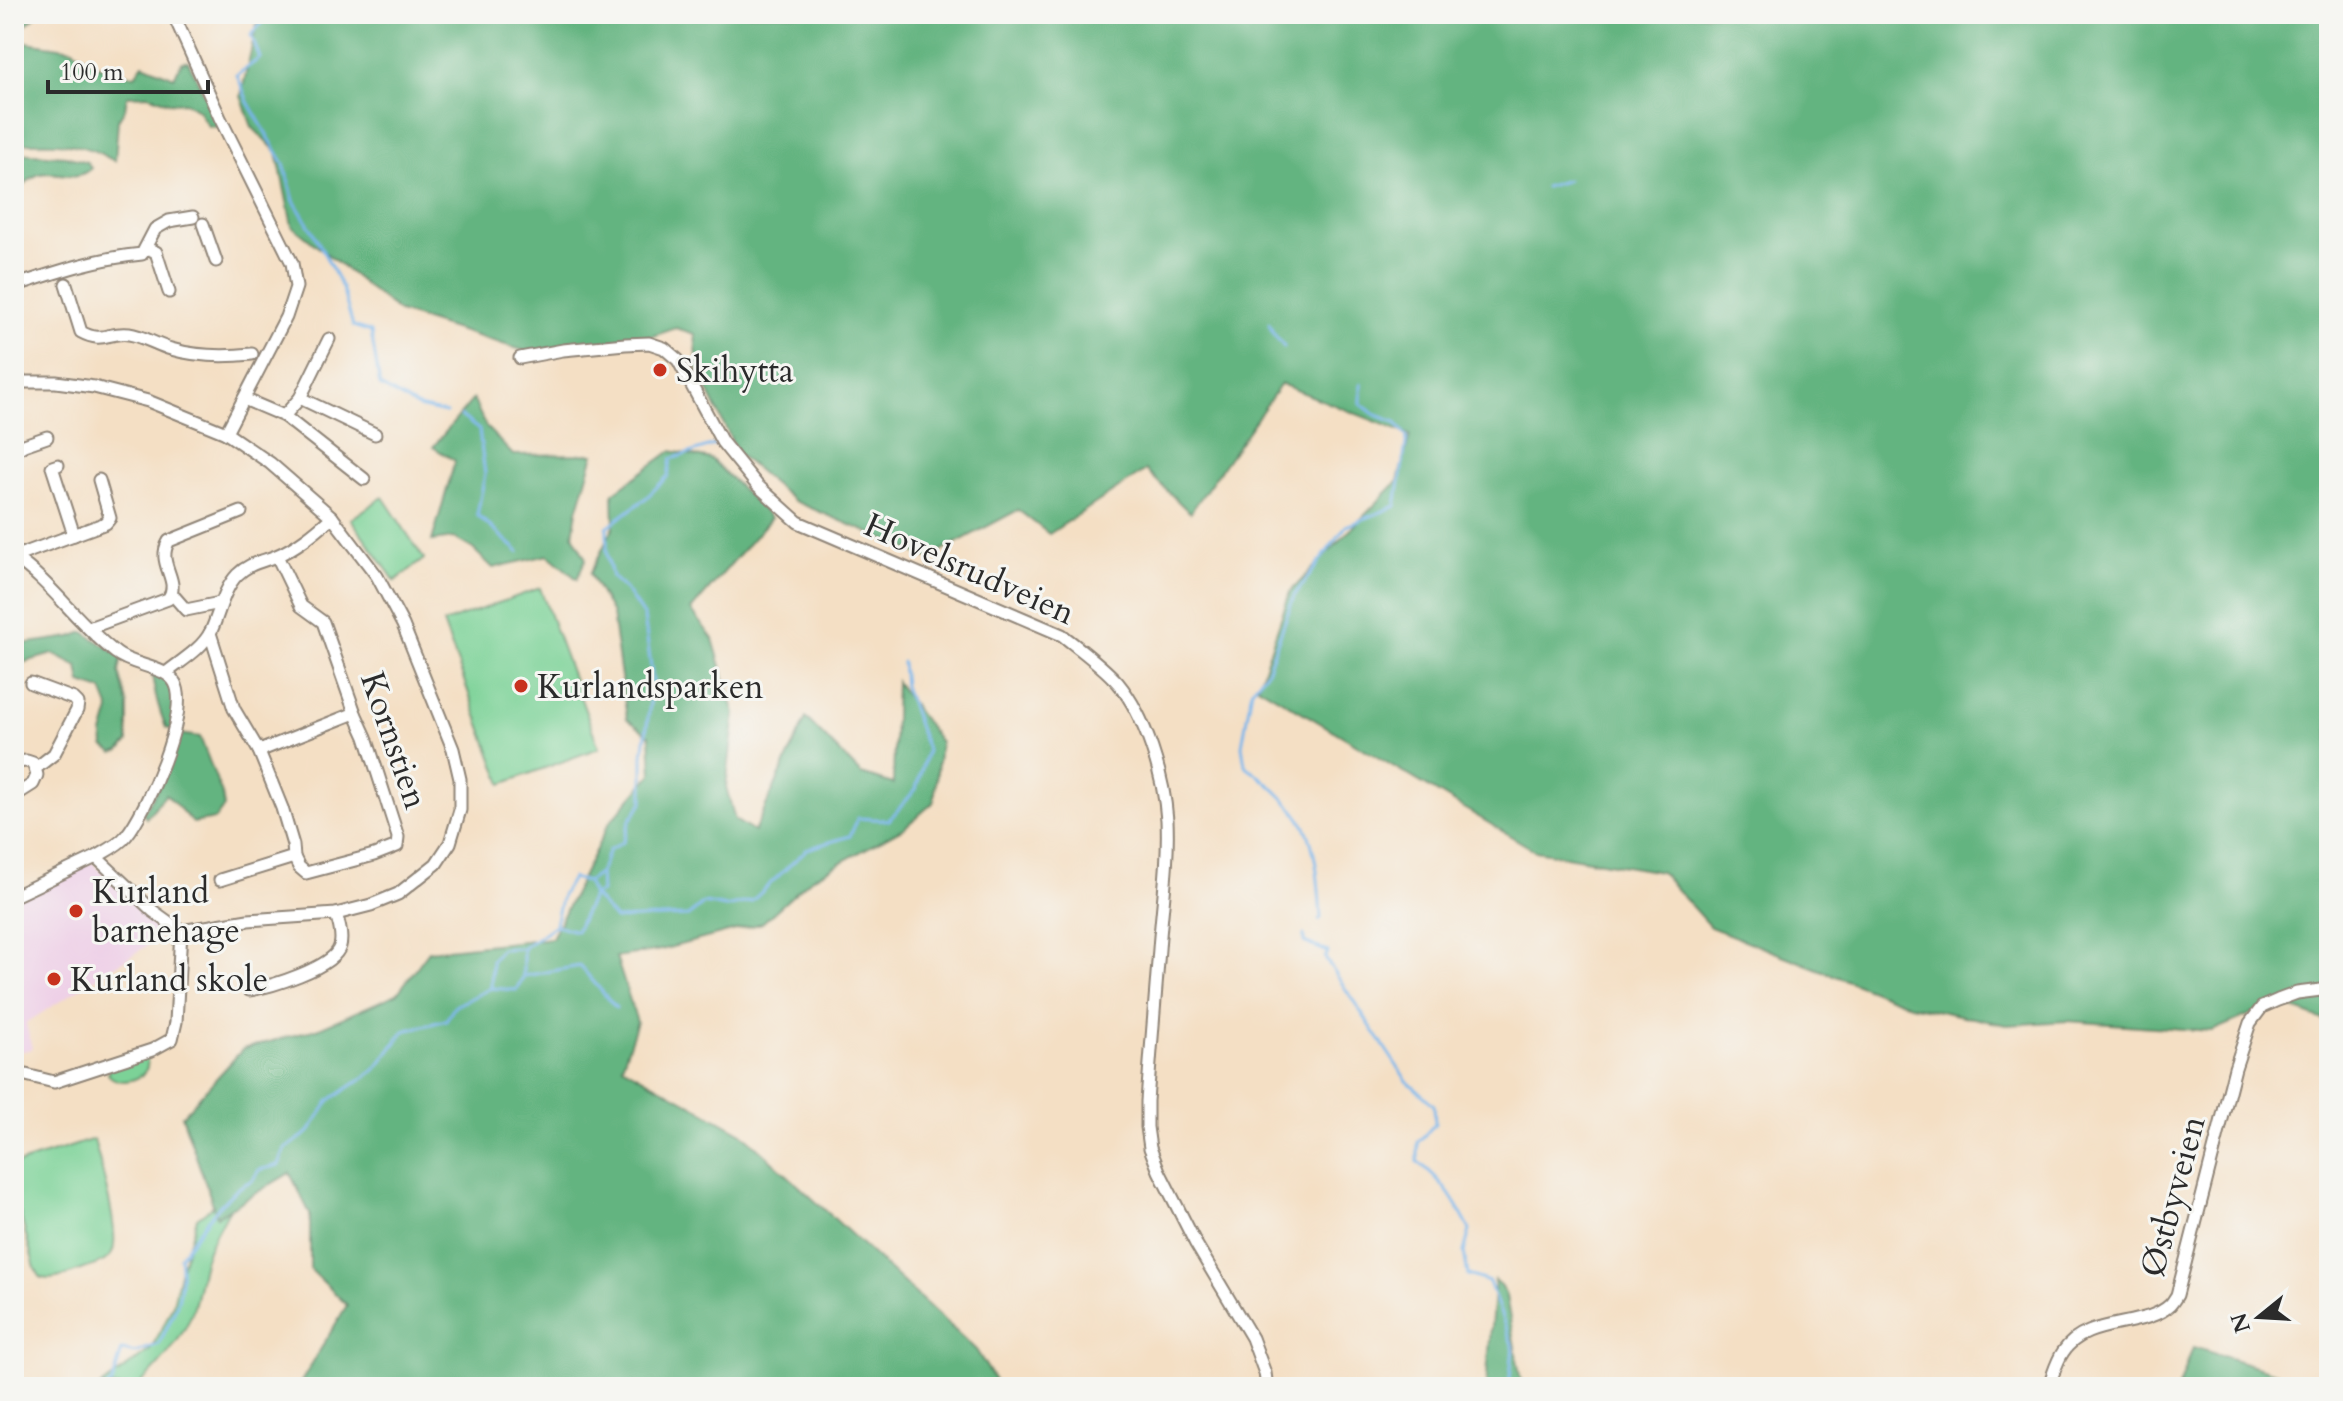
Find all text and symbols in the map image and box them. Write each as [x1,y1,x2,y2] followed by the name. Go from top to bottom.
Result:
[48,44,208,94] scale bar
[60,56,124,89] text: 100 m
[676,348,794,394] place label: Skihytta
[651,361,669,379] marker: Skihytta
[857,502,1082,636] street label: Hovelsrudveien
[537,664,764,710] place label: Kurlandsparken
[349,666,439,815] street label: Kornstien
[512,677,530,695] marker: Kurlandsparken
[92,869,240,954] place label: Kurland barnehage
[67,902,85,920] marker: Kurland barnehage
[70,957,268,1003] place label: Kurland skole
[45,970,63,988] marker: Kurland skole
[2129,1111,2216,1282] street label: Østbyveien
[2219,1277,2299,1357] north arrow
[2224,1309,2258,1337] text: N

